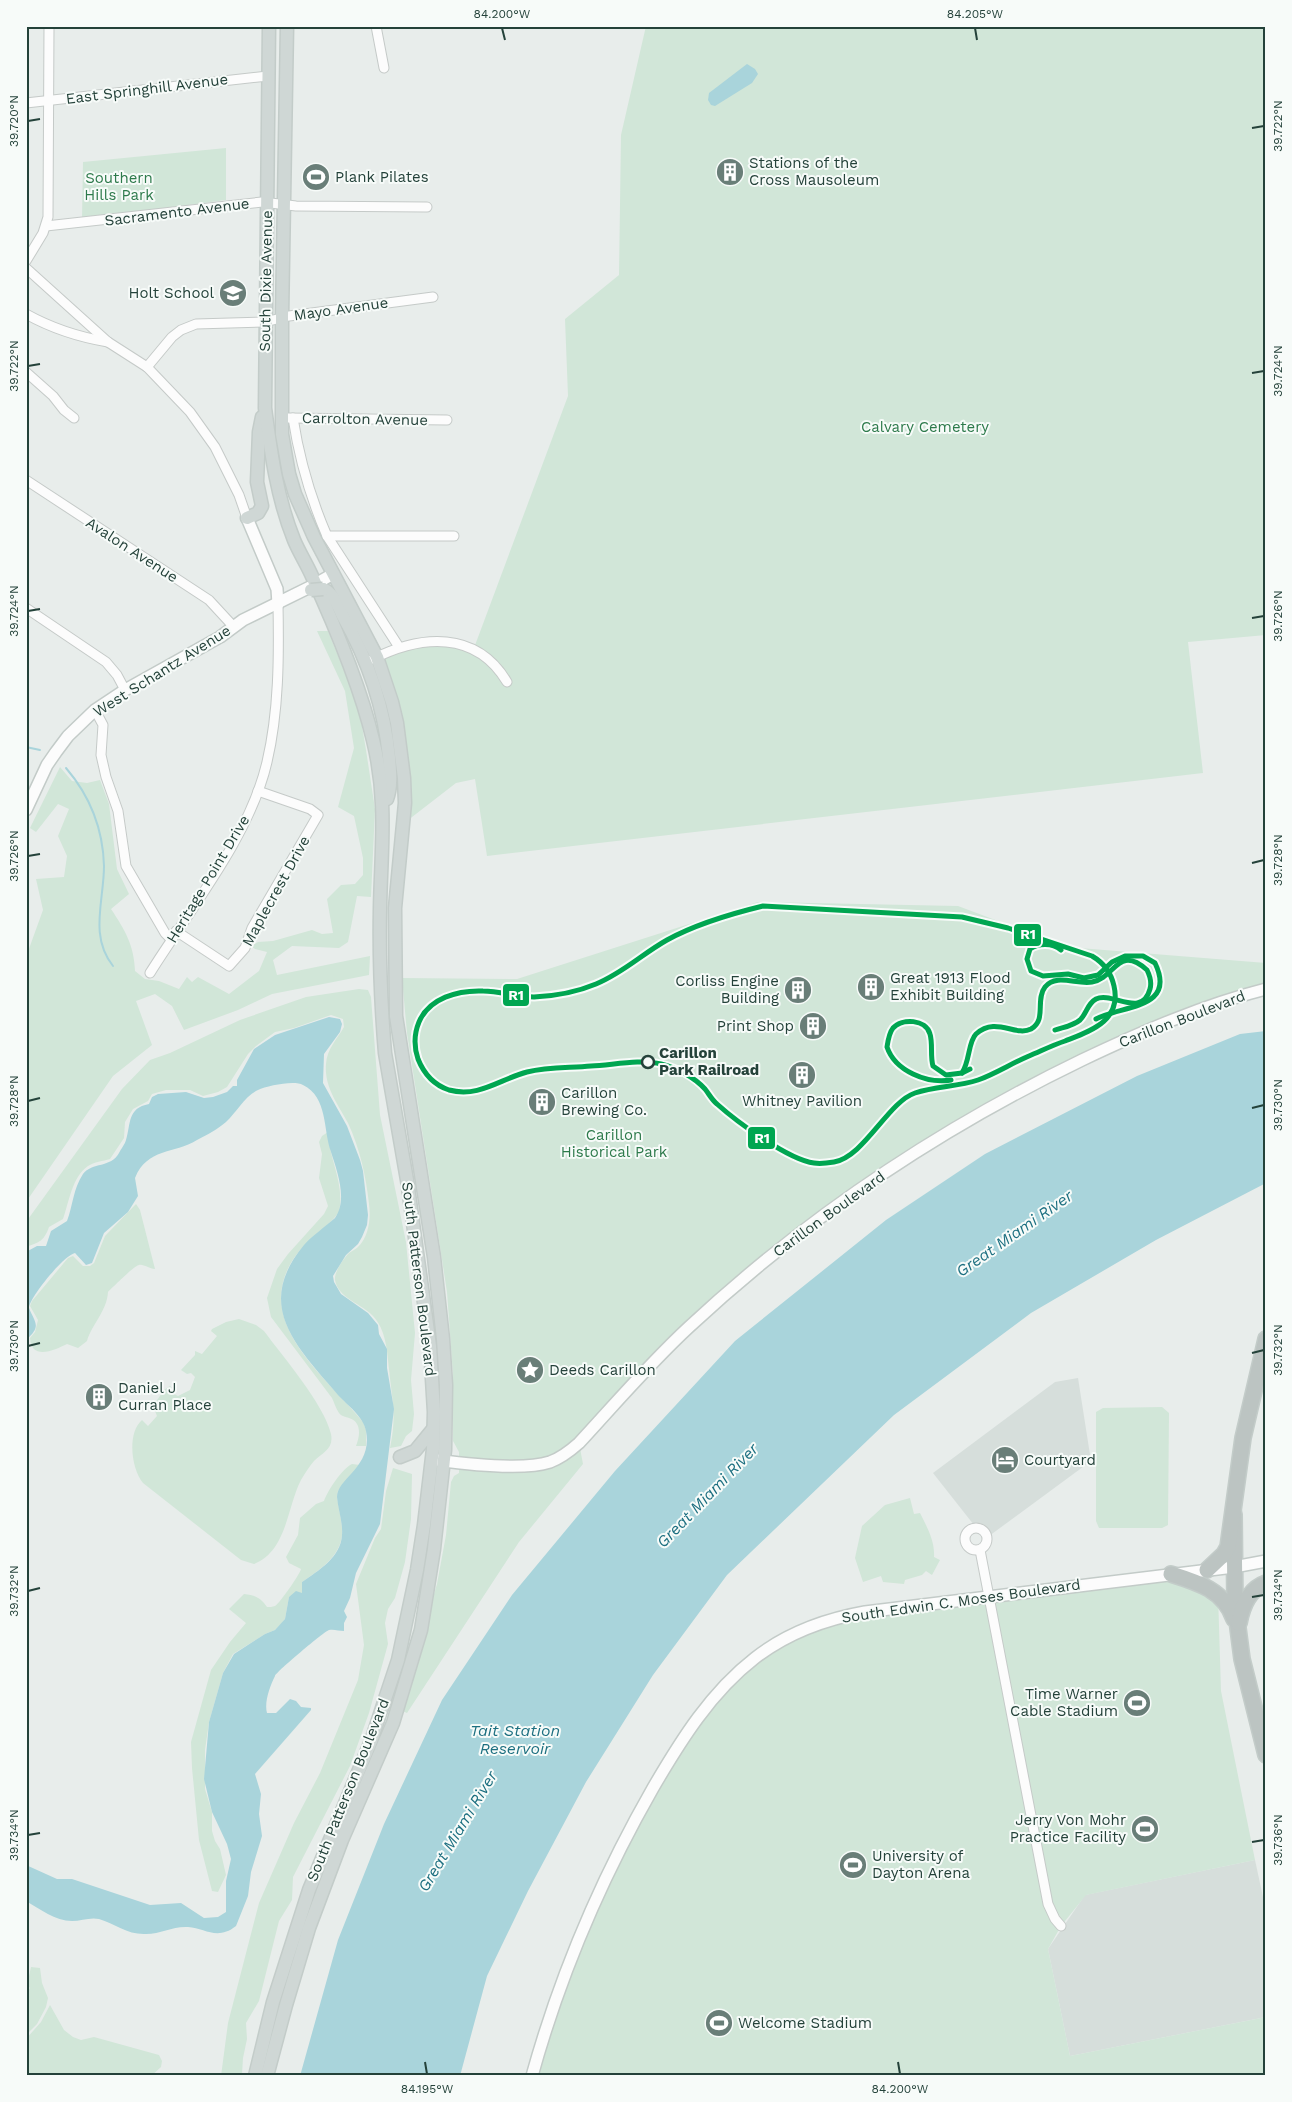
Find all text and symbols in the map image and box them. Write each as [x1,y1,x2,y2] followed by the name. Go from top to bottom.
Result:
[474,7,531,21] text: 84.200°W
[947,7,1004,21] text: 84.205°W
[65,70,229,108] street label: East Springhill Avenue
[7,95,21,147] text: 39.720°N
[1271,100,1285,152] text: 39.722°N
[749,154,879,189] place label: Stations of the Cross Mausoleum
[715,157,745,187] building icon: Stations of the Cross Mausoleum
[301,162,331,192] sports icon: Plank Pilates
[335,168,429,186] place label: Plank Pilates
[84,169,154,204] park label: Southern Hills Park
[104,194,250,230] street label: Sacramento Avenue
[256,210,276,352] street label: South Dixie Avenue
[218,278,248,308] school or university icon: Holt School
[129,284,214,302] place label: Holt School
[293,293,389,325] street label: Mayo Avenue
[7,340,21,392] text: 39.722°N
[1271,345,1285,397] text: 39.724°N
[302,409,428,429] street label: Carrolton Avenue
[861,418,989,436] park label: Calvary Cemetery
[83,514,181,586] street label: Avalon Avenue
[7,585,21,637] text: 39.724°N
[1271,590,1285,642] text: 39.726°N
[90,621,234,721] street label: West Schantz Avenue
[163,812,253,946] street label: Heritage Point Drive
[7,830,21,882] text: 39.726°N
[238,833,314,949] street label: Maplecrest Drive
[1271,834,1285,886] text: 39.728°N
[1013,923,1042,947] line badge: R1
[1020,926,1036,942] text: R1
[890,969,1011,1004] place label: Great 1913 Flood Exhibit Building
[675,972,779,1007] place label: Corliss Engine Building
[856,972,886,1002] building icon: Great 1913 Flood Exhibit Building
[783,975,813,1005] building icon: Corliss Engine Building
[502,983,530,1007] line badge: R1
[508,987,524,1003] text: R1
[1116,987,1248,1051] street label: Carillon Boulevard
[798,1011,828,1041] building icon: Print Shop
[717,1017,794,1035] place label: Print Shop
[659,1044,759,1079] place label: Carillon Park Railroad
[641,1055,655,1069] marker: Carillon Park Railroad
[787,1060,817,1090] building icon: Whitney Pavilion
[7,1075,21,1127] text: 39.728°N
[1271,1079,1285,1131] text: 39.730°N
[561,1084,647,1119] place label: Carillon Brewing Co.
[527,1087,557,1117] building icon: Carillon Brewing Co.
[742,1092,862,1110] place label: Whitney Pavilion
[561,1126,668,1161] park label: Carillon Historical Park
[747,1126,776,1150] line badge: R1
[754,1130,770,1146] text: R1
[770,1167,888,1261] street label: Carillon Boulevard
[398,1181,440,1377] street label: South Patterson Boulevard
[952,1186,1077,1281] water label: Great Miami River
[7,1320,21,1372] text: 39.730°N
[1271,1324,1285,1376] text: 39.732°N
[515,1355,545,1385] place icon: Deeds Carillon
[549,1361,656,1379] place label: Deeds Carillon
[118,1379,212,1414] place label: Daniel J Curran Place
[84,1382,114,1412] building icon: Daniel J Curran Place
[653,1439,763,1551] water label: Great Miami River
[990,1445,1020,1475] hotel icon: Courtyard
[1024,1451,1096,1469] place label: Courtyard
[7,1565,21,1617] text: 39.732°N
[1271,1569,1285,1621] text: 39.734°N
[840,1575,1082,1627] street label: South Edwin C. Moses Boulevard
[1010,1685,1118,1720] place label: Time Warner Cable Stadium
[1122,1688,1152,1718] sports icon: Time Warner Cable Stadium
[303,1696,393,1884] street label: South Patterson Boulevard
[470,1721,560,1758] water label: Tait Station Reservoir
[414,1767,501,1895] water label: Great Miami River
[7,1809,21,1861] text: 39.734°N
[1010,1811,1126,1846] place label: Jerry Von Mohr Practice Facility
[1130,1814,1160,1844] sports icon: Jerry Von Mohr Practice Facility
[1271,1814,1285,1866] text: 39.736°N
[872,1847,970,1882] place label: University of Dayton Arena
[838,1850,868,1880] sports icon: University of Dayton Arena
[704,2008,734,2038] sports icon: Welcome Stadium
[738,2014,872,2032] place label: Welcome Stadium
[401,2082,454,2096] text: 84.195°W
[872,2082,929,2096] text: 84.200°W

